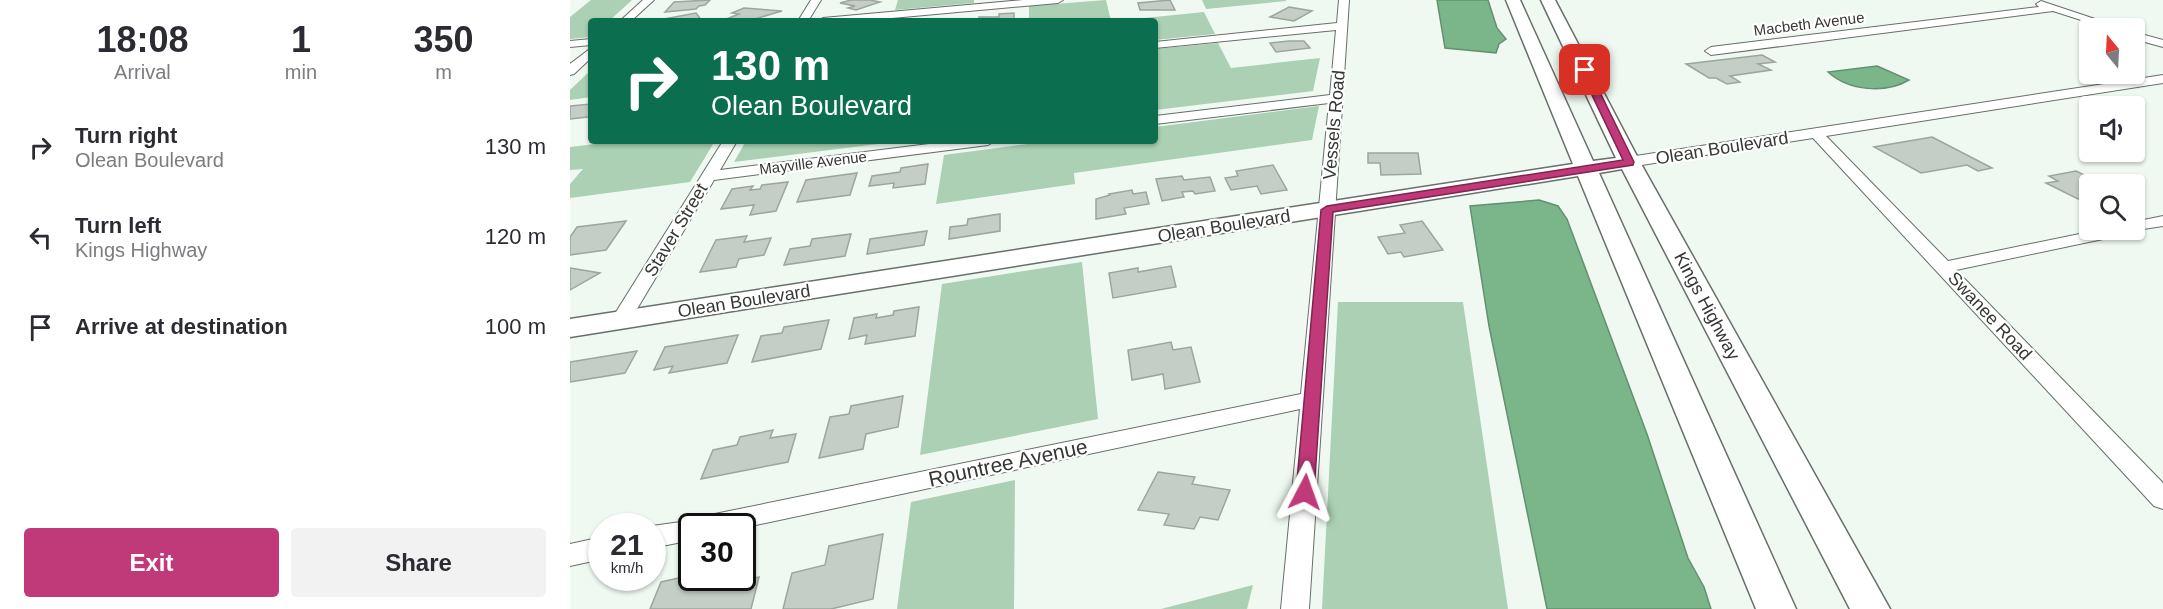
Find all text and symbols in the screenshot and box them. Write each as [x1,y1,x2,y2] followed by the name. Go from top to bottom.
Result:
[1753,8,1865,39] street label: Macbeth Avenue
[2079,18,2145,84] north arrow
[2079,18,2145,240] map controls
[96,19,188,60] text: 18:08
[291,19,311,60] text: 1
[413,19,474,60] text: 350
[612,42,690,120] icon: right
[711,42,830,89] text: 130 m
[1559,44,1610,95] pin
[1568,53,1601,86] icon: arrive
[114,61,171,83] text: Arrival
[285,61,317,83] text: min
[435,61,452,83] text: m
[1319,69,1349,181] street label: Vessels Road
[711,91,912,121] text: Olean Boulevard
[2079,96,2145,162] button: sound
[75,123,177,148] text: Turn right
[1654,128,1790,168] street label: Olean Boulevard
[24,131,57,164] icon: right
[485,134,546,159] text: 130 m
[758,147,868,178] street label: Mayville Avenue
[75,149,224,171] text: Olean Boulevard
[2079,174,2145,240] button: search
[640,180,712,280] street label: Staver Street
[1156,206,1292,246] street label: Olean Boulevard
[75,213,161,238] text: Turn left
[24,221,57,254] icon: left
[485,224,546,249] text: 120 m
[75,239,207,261] text: Kings Highway
[1670,249,1744,363] street label: Kings Highway
[1944,268,2036,364] street label: Swanee Road
[676,281,812,321] street label: Olean Boulevard
[24,311,57,344] icon: arrive
[75,314,288,339] text: Arrive at destination
[485,314,546,339] text: 100 m
[926,434,1089,491] street label: Rountree Avenue
[1273,460,1337,524] position arrow
[678,513,756,591] speed limit sign: 30
[24,528,279,597] button: Exit
[291,528,546,597] button: Share
[610,528,644,561] text: 21
[611,559,643,576] text: km/h

